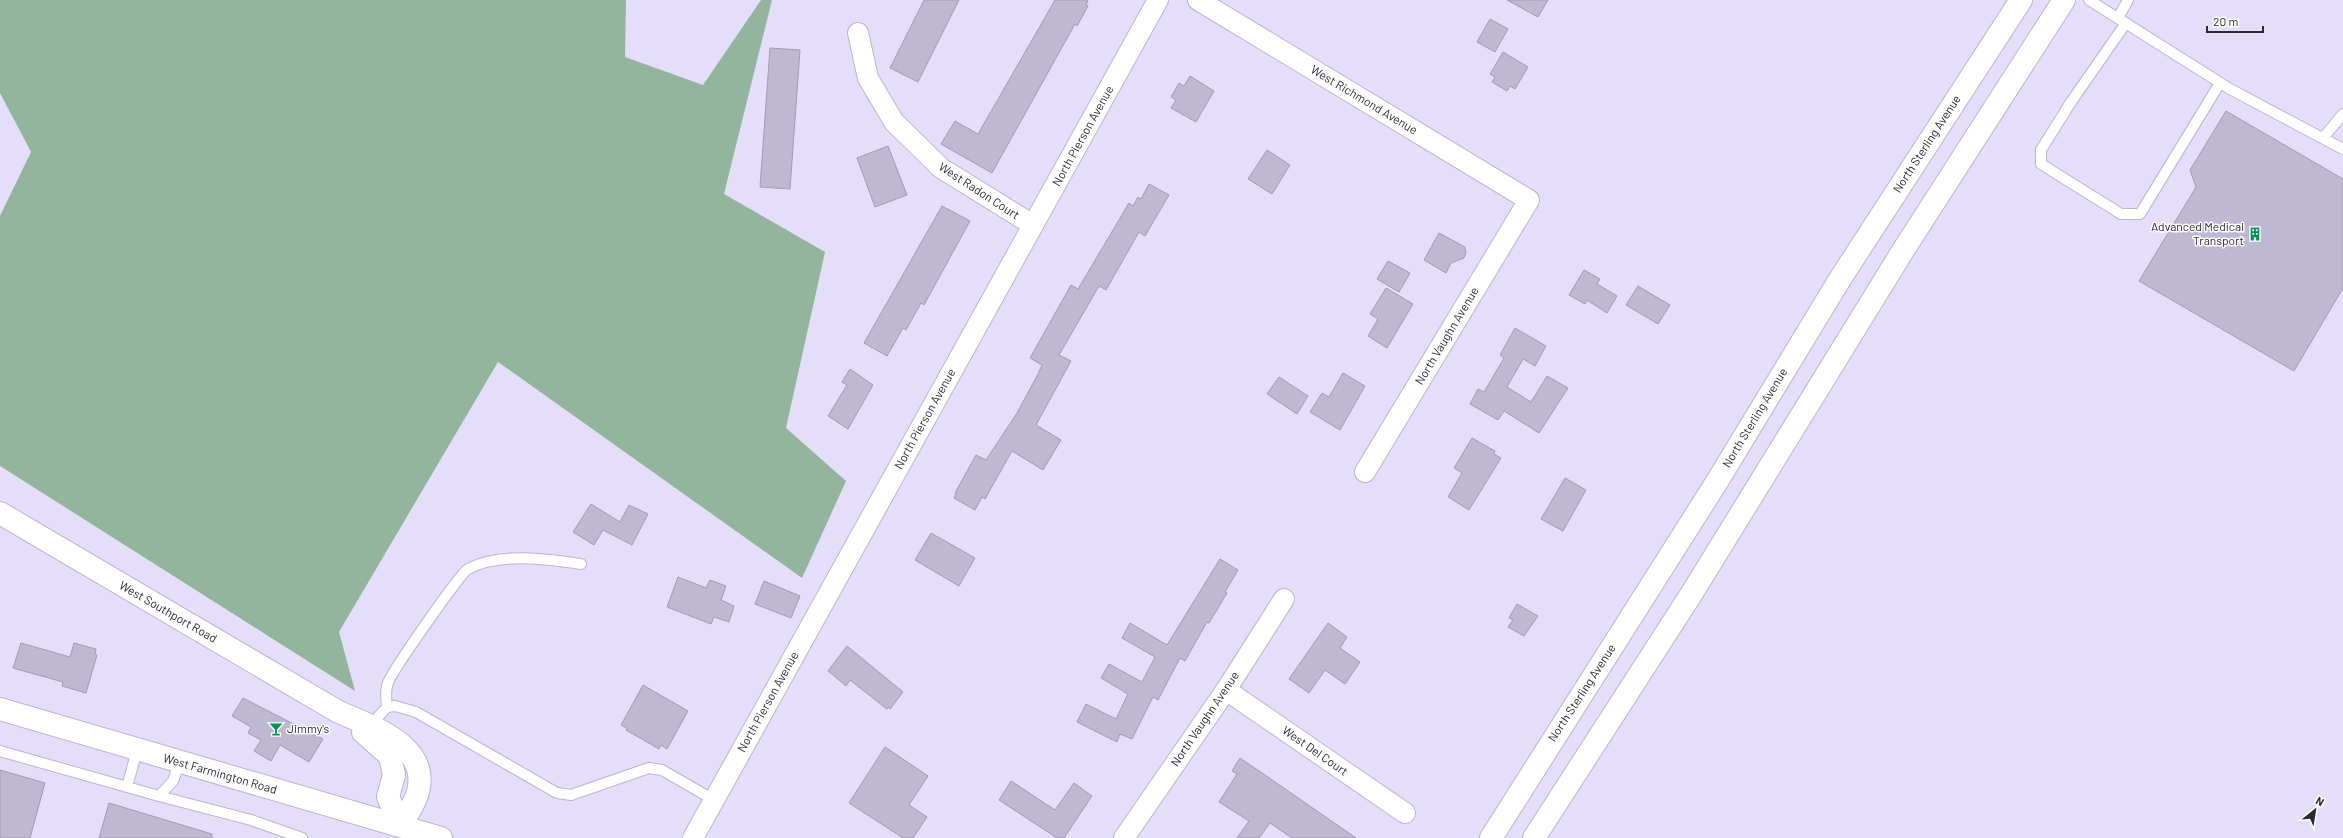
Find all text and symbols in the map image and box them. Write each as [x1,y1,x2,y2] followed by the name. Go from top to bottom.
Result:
[2207,8,2263,34] scale bar
[2213,14,2239,28] text: 20 m
[1309,62,1420,136] street label: West Richmond Avenue
[1049,83,1116,188] street label: North Pierson Avenue
[1889,92,1963,195] street label: North Sterling Avenue
[937,159,1023,221] street label: West Radon Court
[2151,219,2244,247] place label: Advanced Medical Transport
[2247,226,2263,242] building icon: Advanced Medical Transport
[1411,284,1481,387] street label: North Vaughn Avenue
[1719,365,1789,470] street label: North Sterling Avenue
[891,366,958,471] street label: North Pierson Avenue
[117,577,220,645] street label: West Southport Road
[1544,641,1618,744] street label: North Sterling Avenue
[734,649,801,754] street label: North Pierson Avenue
[1167,668,1241,769] street label: North Vaughn Avenue
[268,721,284,737] bar icon: Jimmy's
[287,721,330,735] place label: Jimmy's
[1280,722,1351,778] street label: West Del Court
[162,750,279,796] street label: West Farmington Road
[2295,790,2335,830] north arrow
[2314,793,2327,808] text: N

